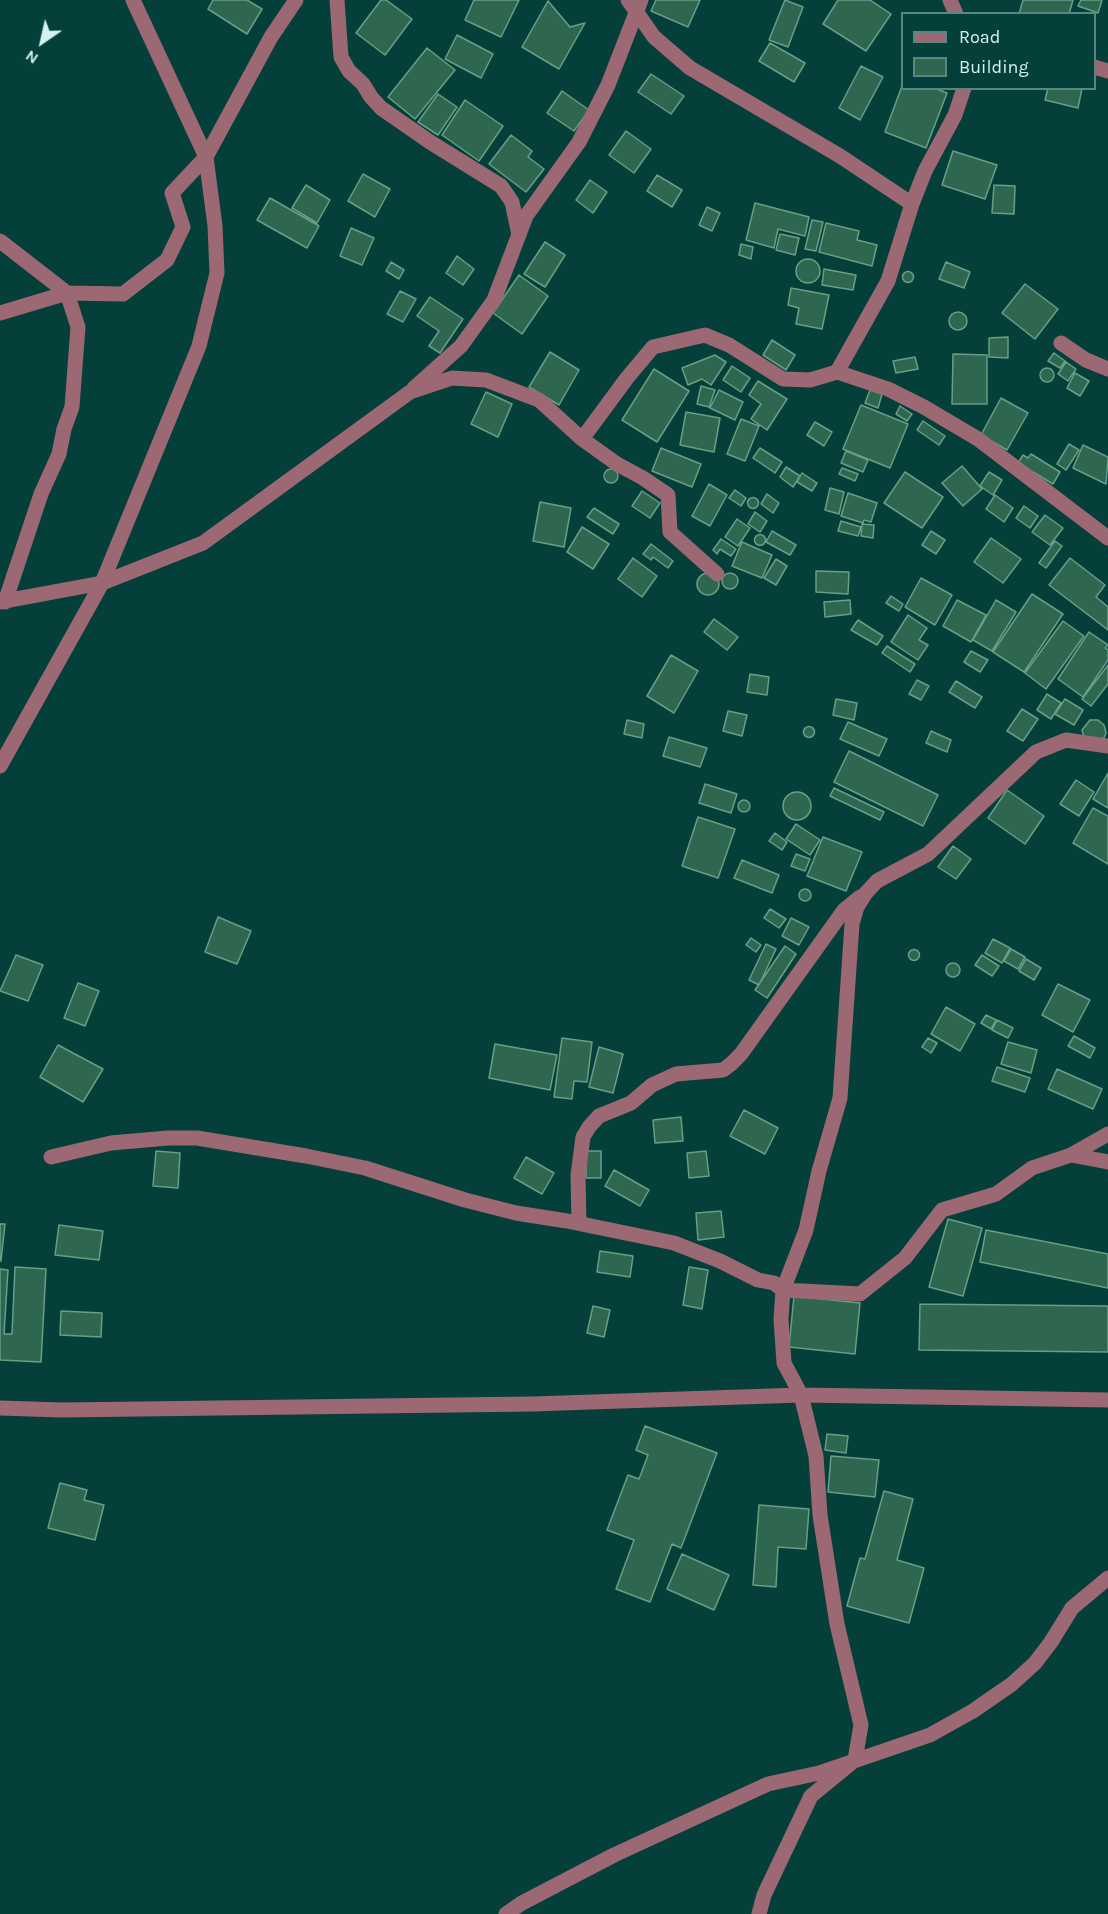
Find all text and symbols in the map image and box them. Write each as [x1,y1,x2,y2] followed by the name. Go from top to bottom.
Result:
[12,12,72,72] north arrow
[901,12,1096,90] legend
[959,26,1000,48] text: Road
[22,46,42,68] text: N
[959,56,1029,78] text: Building

